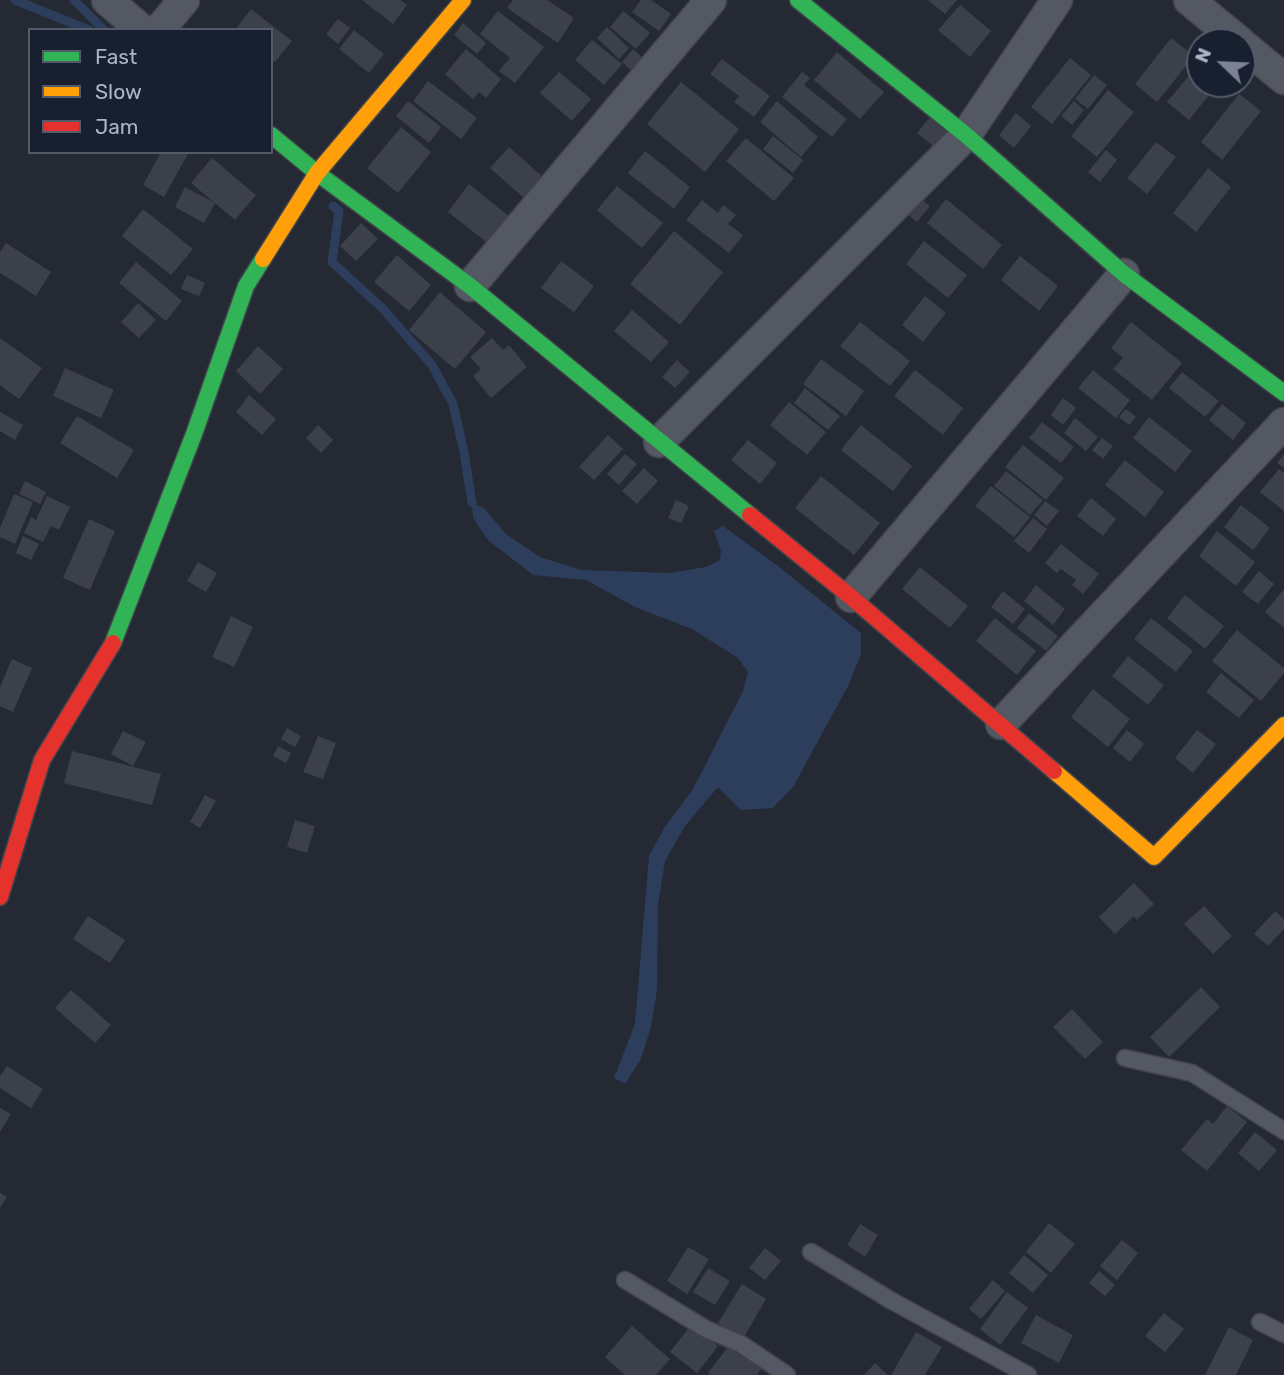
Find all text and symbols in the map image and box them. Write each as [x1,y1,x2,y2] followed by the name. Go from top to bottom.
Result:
[28,28,273,154] legend
[1186,28,1256,98] north arrow
[95,44,137,69] text: Fast
[1190,45,1216,66] text: N
[95,79,142,104] text: Slow
[95,114,139,139] text: Jam

